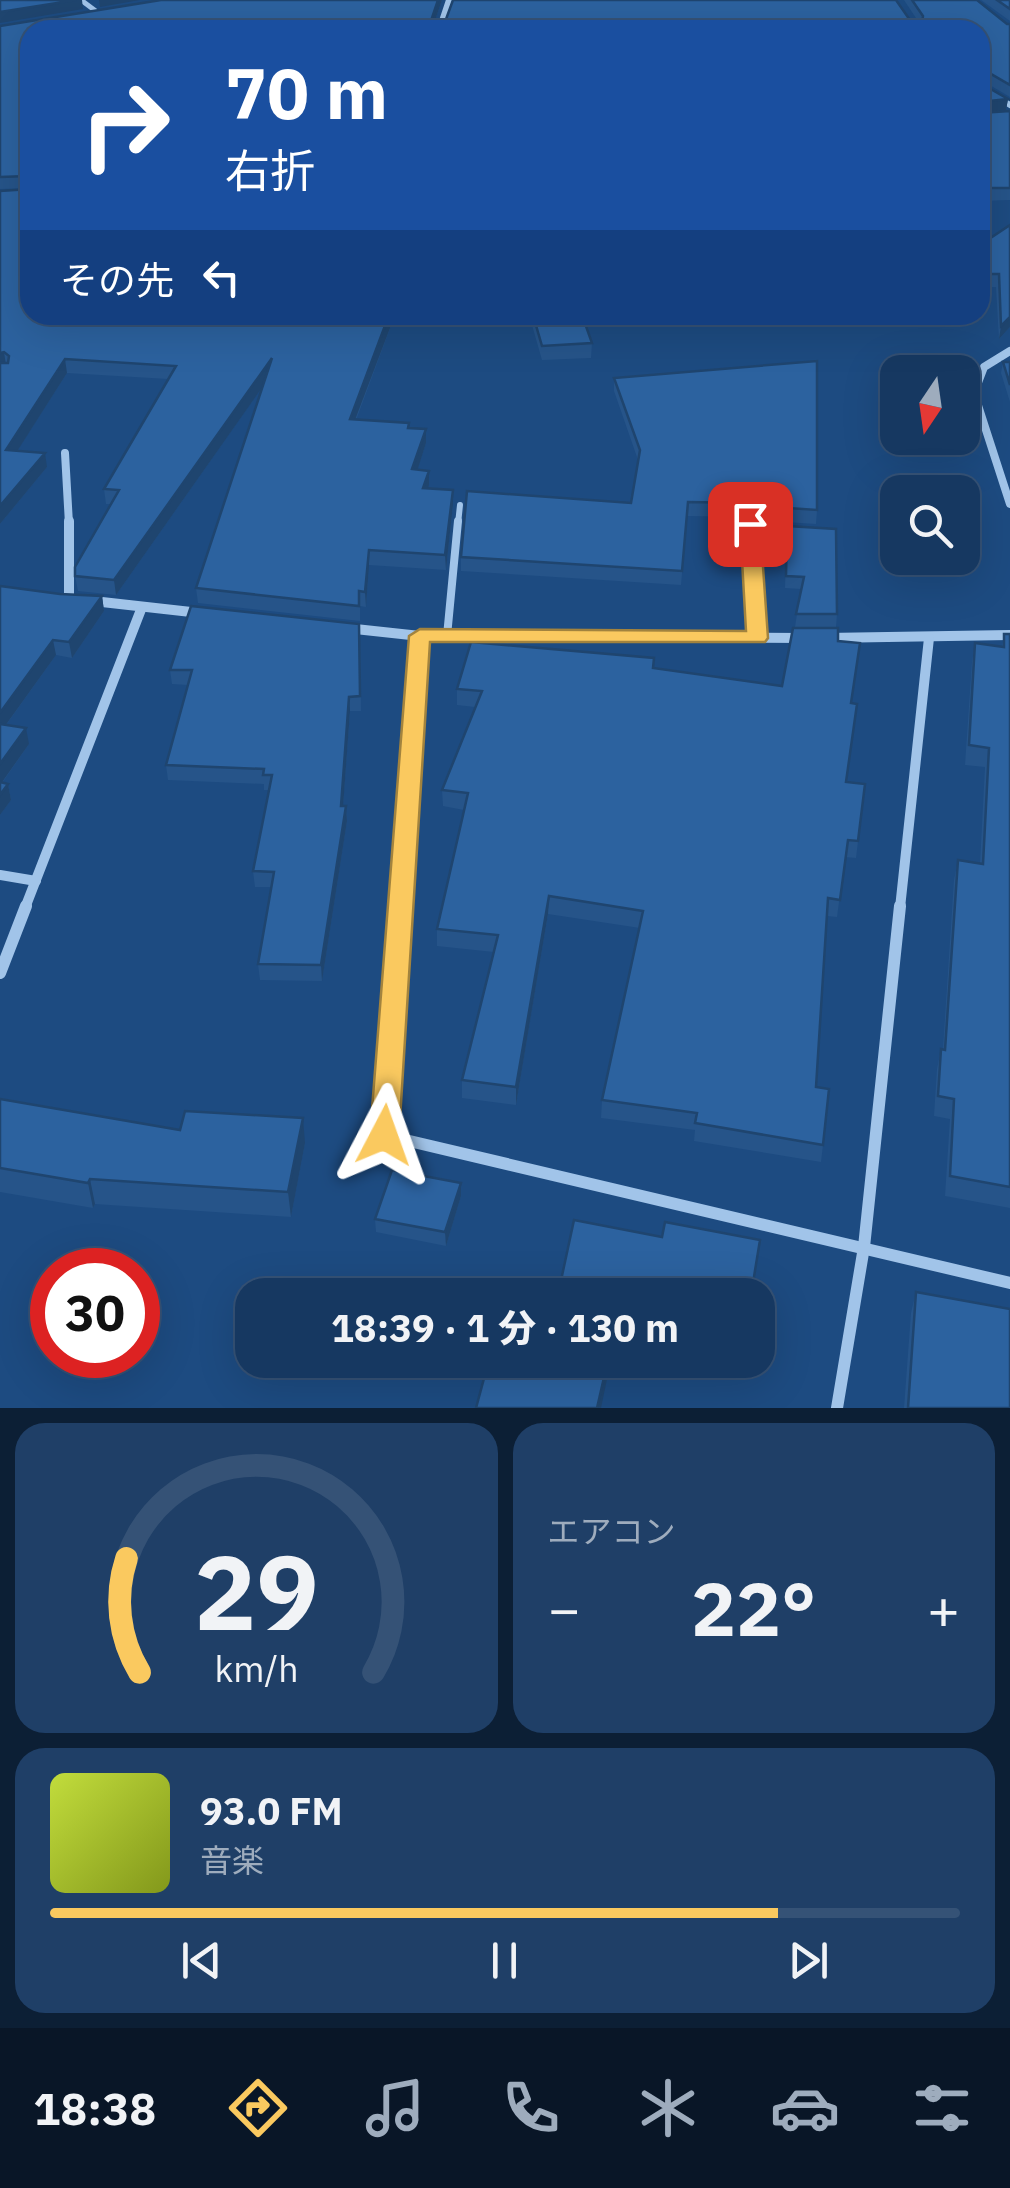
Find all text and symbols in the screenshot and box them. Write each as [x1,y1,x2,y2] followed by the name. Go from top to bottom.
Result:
[225,47,388,138] text: 70 m
[60,60,190,190] icon: right
[225,141,315,199] text: 右折
[194,250,249,305] icon: left
[60,255,174,304] text: その先
[880,355,980,455] north arrow
[880,355,980,575] map controls
[880,475,980,575] button: search
[708,482,793,567] pin
[723,497,778,552] icon: arrive
[332,1083,436,1187] position arrow
[30,1248,160,1378] speed limit sign: 30
[331,1303,679,1352] text: 18:39 · 1 分 · 130 m
[548,1510,676,1552] text: エアコン
[194,1523,319,1659] text: 29
[691,1559,816,1657] text: 22°
[548,1573,581,1644] text: −
[927,1573,960,1644] text: +
[214,1645,298,1692] text: km/h
[200,1786,343,1835] text: 93.0 FM
[200,1839,264,1881] text: 音楽
[174,1933,229,1988] icon: previous
[477,1933,532,1988] icon: pause
[781,1933,836,1988] icon: next
[223,2073,293,2143] icon: directions
[360,2073,430,2143] icon: music
[496,2073,566,2143] icon: phone
[633,2073,703,2143] icon: climate
[770,2073,840,2143] icon: car
[907,2073,977,2143] icon: filters
[33,2079,156,2137] text: 18:38

